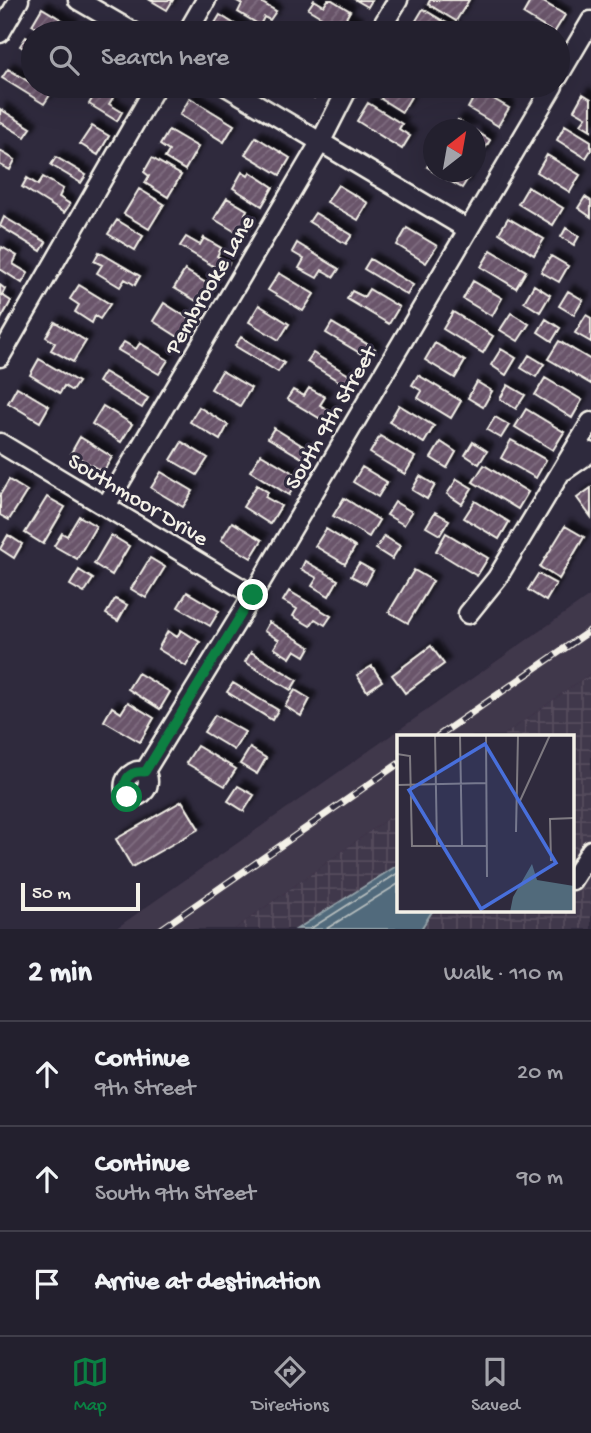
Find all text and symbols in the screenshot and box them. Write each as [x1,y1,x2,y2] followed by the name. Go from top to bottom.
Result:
[21,21,570,98] search box
[45,41,83,79] icon: search
[101,44,229,75] text: Search here
[423,119,486,182] north arrow
[160,210,262,361] street label: Pembrooke Lane
[280,341,385,495] street label: South 9th Street
[62,448,213,554] street label: Southmoor Drive
[237,579,268,610] route end
[397,735,574,912] inset map
[111,781,142,812] route start
[21,880,140,912] scale bar
[32,883,71,906] text: 50 m
[28,957,92,992] text: 2 min
[444,961,563,988] text: Walk · 110 m
[95,1045,189,1076] text: Continue
[28,1055,66,1093] icon: ahead
[517,1060,563,1087] text: 20 m
[95,1076,195,1103] text: 9th Street
[95,1150,189,1181] text: Continue
[28,1160,66,1198] icon: ahead
[517,1165,563,1192] text: 90 m
[95,1181,256,1208] text: South 9th Street
[28,1265,66,1303] icon: arrive
[95,1268,320,1299] text: Arrive at destination
[71,1353,109,1418] tab: Map
[252,1353,329,1418] tab: Directions
[471,1353,520,1418] tab: Saved

